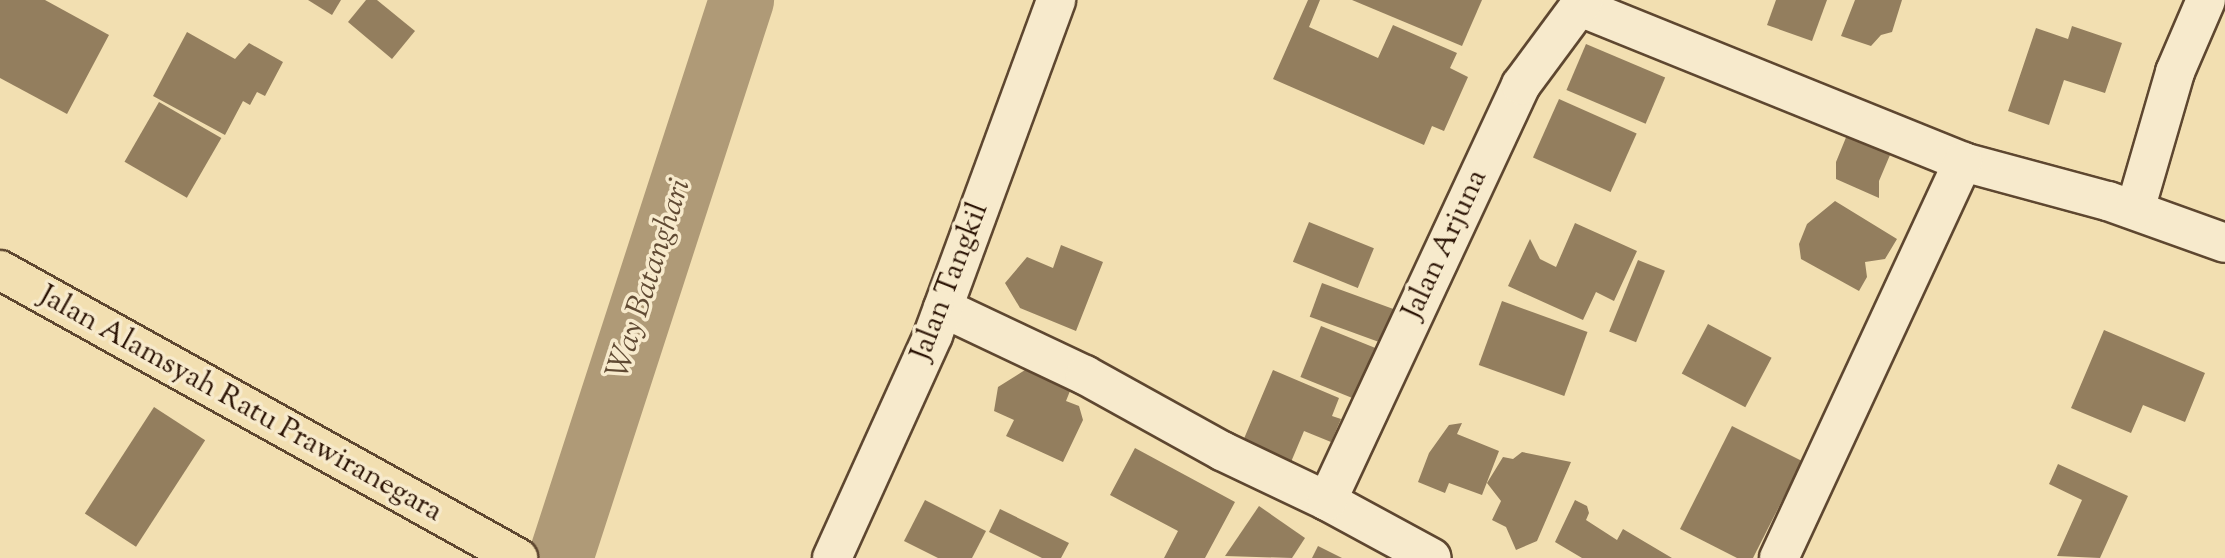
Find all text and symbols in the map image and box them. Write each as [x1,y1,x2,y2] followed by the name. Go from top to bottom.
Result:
[1396,164,1496,326] street label: Jalan Arjuna
[600,174,700,384] water label: Way Batanghari
[904,198,998,366] street label: Jalan Tangkil
[32,279,448,531] street label: Jalan Alamsyah Ratu Prawiranegara

